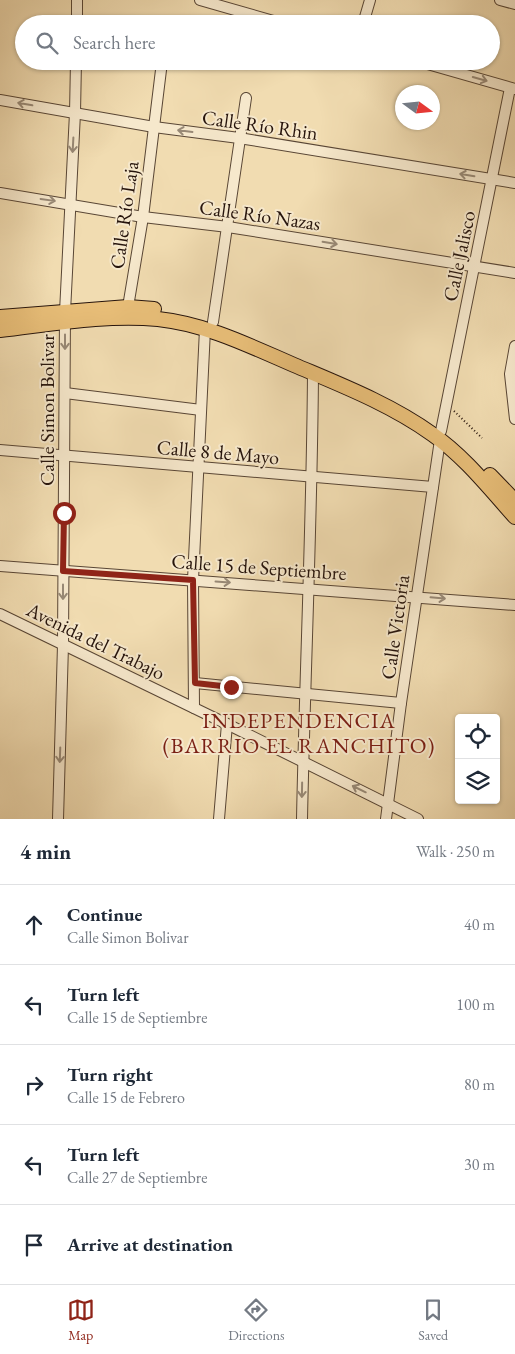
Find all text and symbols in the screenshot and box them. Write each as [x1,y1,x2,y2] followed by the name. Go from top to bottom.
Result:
[15,15,500,70] search box
[33,29,61,57] icon: search
[73,30,155,55] text: Search here
[472,75,488,85] one-way arrow
[395,85,440,130] north arrow
[17,98,33,108] one-way arrow
[200,104,320,146] street label: Calle Río Rhin
[178,126,194,136] one-way arrow
[69,137,78,153] one-way arrow
[104,159,144,271] street label: Calle Río Laja
[459,169,475,179] one-way arrow
[198,194,322,236] street label: Calle Río Nazas
[40,196,56,206] one-way arrow
[437,208,481,304] street label: Calle Jalisco
[322,238,338,248] one-way arrow
[34,334,60,486] street label: Calle Simon Bolivar
[60,334,70,350] one-way arrow
[156,434,280,470] street label: Calle 8 de Mayo
[53,502,76,525] route start
[171,548,348,586] street label: Calle 15 de Septiembre
[375,573,415,681] street label: Calle Victoria
[215,578,231,587] one-way arrow
[58,584,68,600] one-way arrow
[429,594,445,603] one-way arrow
[22,596,170,686] street label: Avenida del Trabajo
[220,676,243,699] route end
[163,706,435,760] district label: INDEPENDENCIA (BARRIO EL RANCHITO)
[455,714,500,804] map controls
[455,714,500,759] button: locate
[55,746,64,762] one-way arrow
[455,759,500,804] button: layers
[297,782,307,798] one-way arrow
[352,784,367,793] one-way arrow
[20,838,71,865] text: 4 min
[416,841,495,862] text: Walk · 250 m
[67,902,142,927] text: Continue
[20,911,48,939] icon: ahead
[464,914,495,935] text: 40 m
[67,927,189,948] text: Calle Simon Bolivar
[67,982,139,1007] text: Turn left
[20,991,48,1019] icon: left
[456,994,495,1015] text: 100 m
[67,1007,207,1028] text: Calle 15 de Septiembre
[67,1062,153,1087] text: Turn right
[20,1071,48,1099] icon: right
[464,1074,495,1095] text: 80 m
[67,1087,185,1108] text: Calle 15 de Febrero
[67,1142,139,1167] text: Turn left
[20,1151,48,1179] icon: left
[464,1154,495,1175] text: 30 m
[67,1167,207,1188] text: Calle 27 de Septiembre
[20,1231,48,1259] icon: arrive
[67,1232,233,1257] text: Arrive at destination
[67,1296,95,1344] tab: Map
[228,1296,285,1344] tab: Directions
[418,1296,448,1344] tab: Saved

